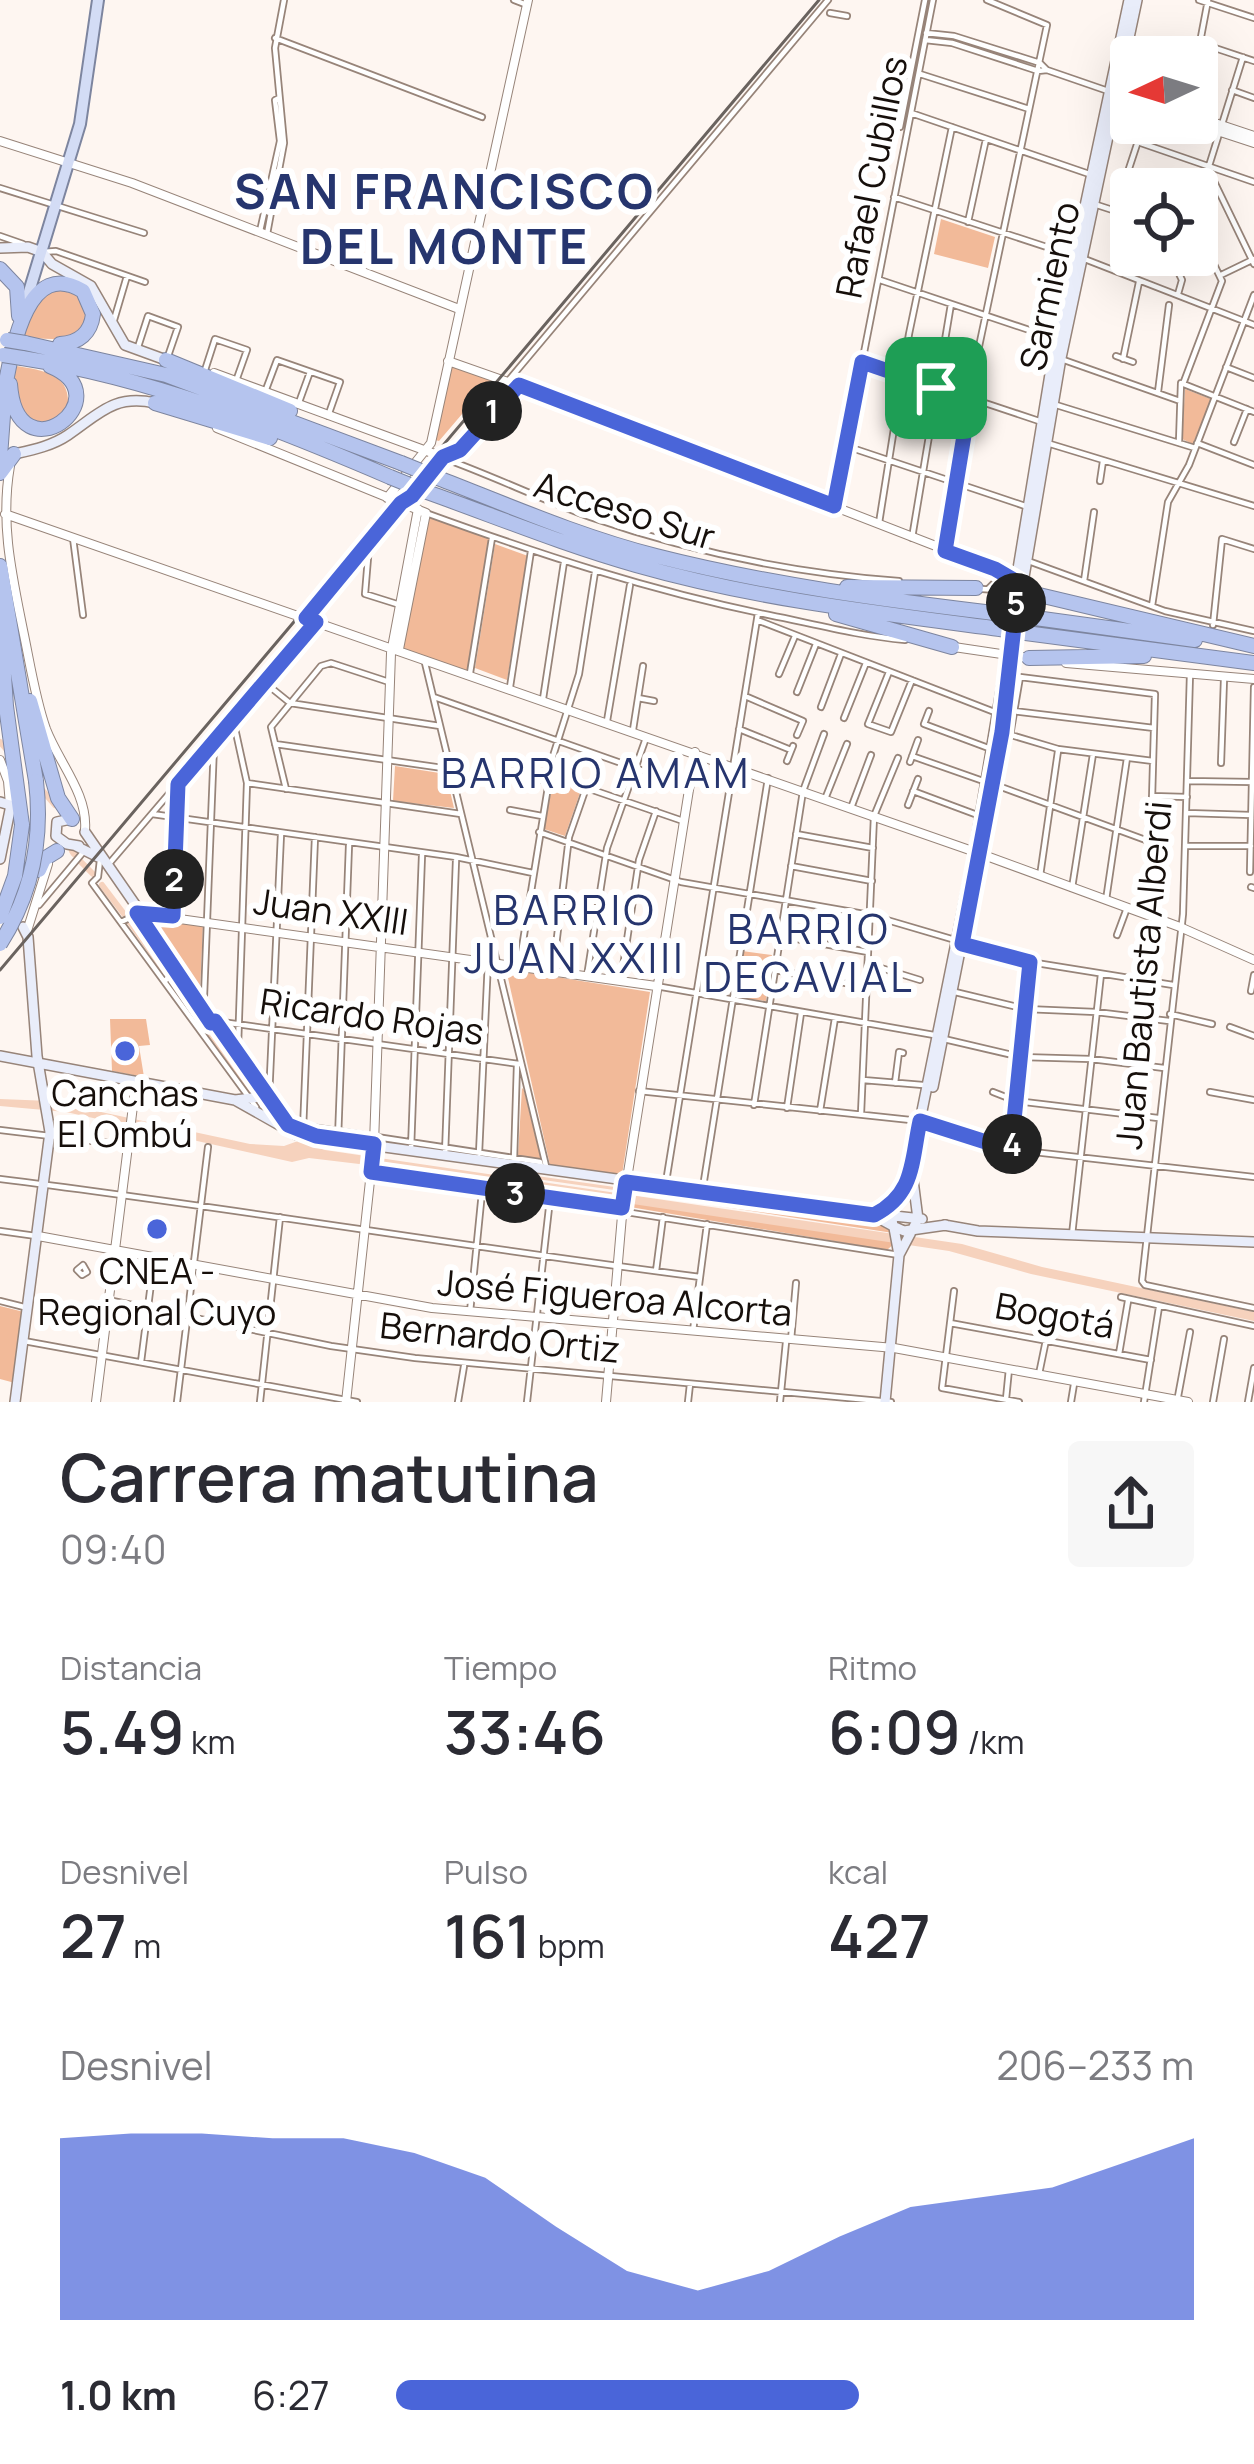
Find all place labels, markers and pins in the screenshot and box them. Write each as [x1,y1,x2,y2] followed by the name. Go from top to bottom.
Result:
[885,337,987,439] pin
[462,381,522,441] pin: 1
[986,573,1046,633] pin: 5
[144,849,204,909] pin: 2
[112,1038,138,1064] marker: Canchas El Ombú
[51,1068,199,1158] place label: Canchas El Ombú
[982,1114,1042,1174] pin: 4
[485,1163,545,1223] pin: 3
[144,1216,170,1242] marker: CNEA - Regional Cuyo
[38,1246,276,1336] place label: CNEA - Regional Cuyo

